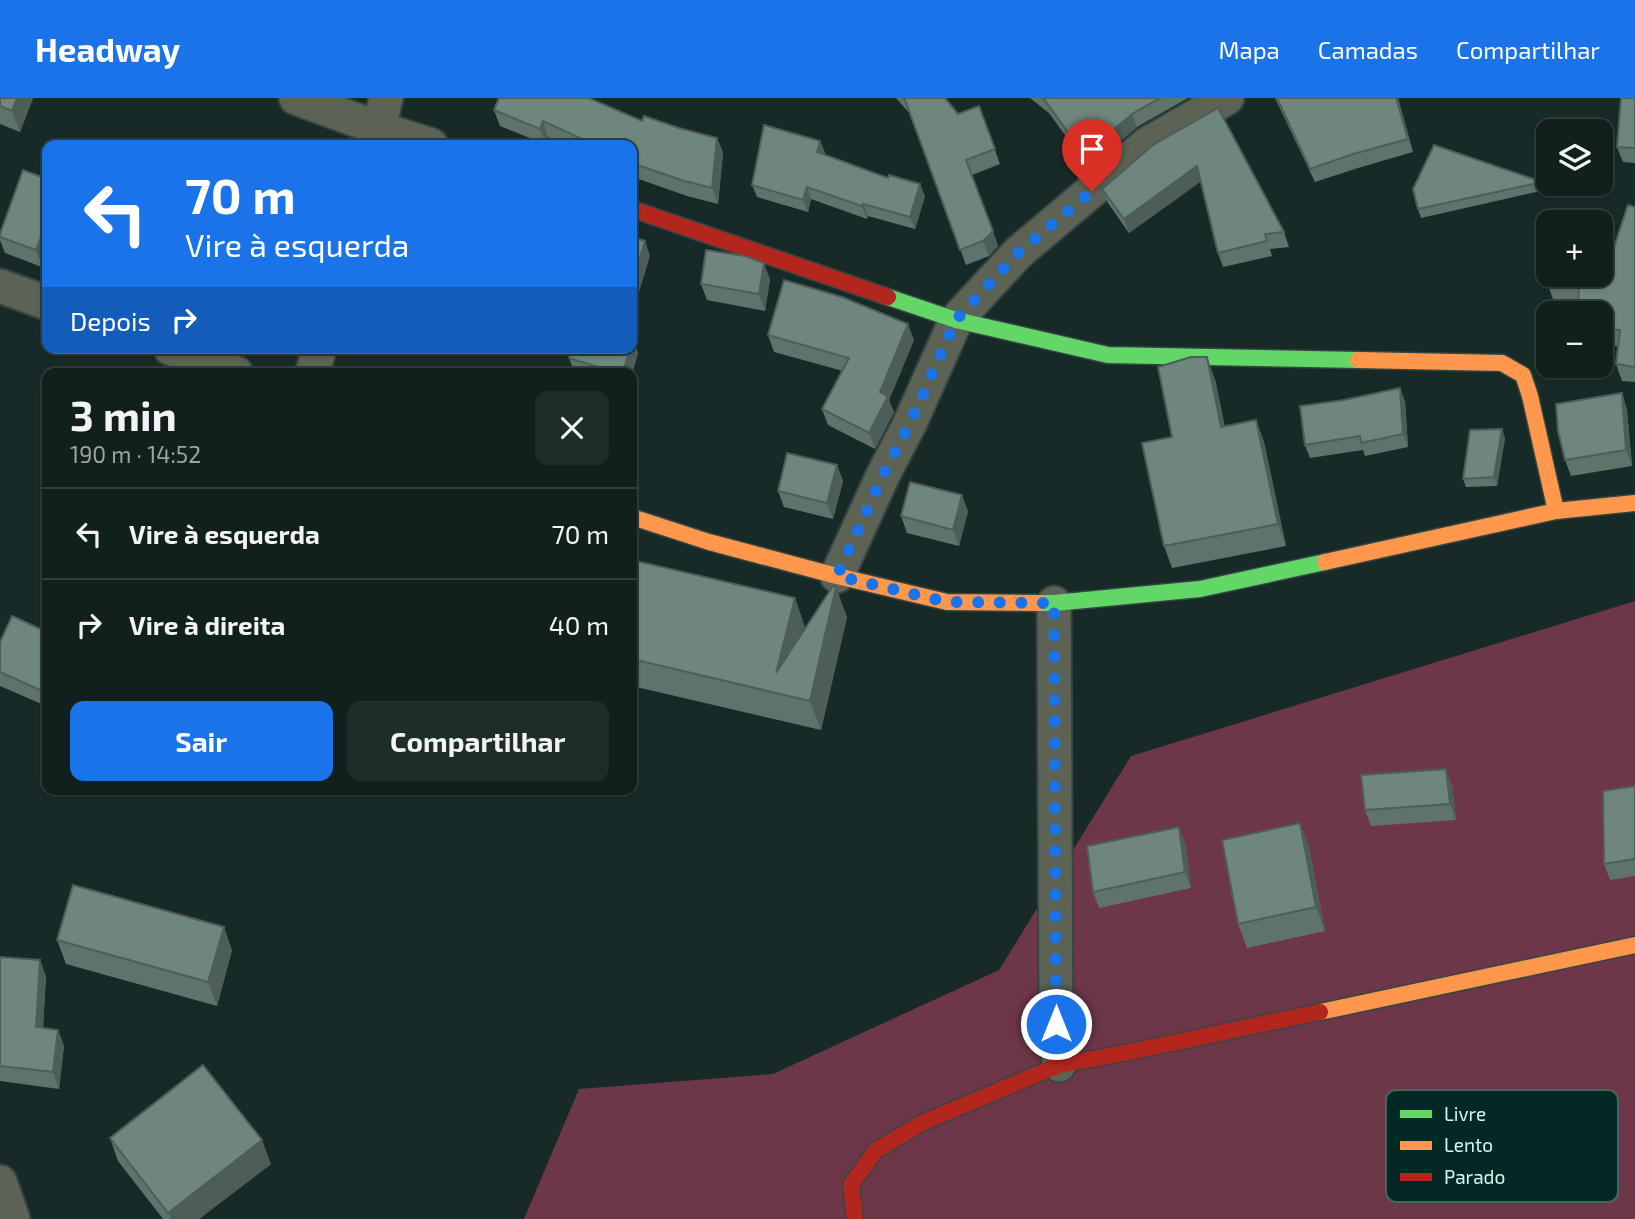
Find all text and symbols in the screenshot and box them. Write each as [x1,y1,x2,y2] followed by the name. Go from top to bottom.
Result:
[35,29,180,69] text: Headway
[1218,35,1280,64] text: Mapa
[1318,35,1418,64] text: Camadas
[1456,35,1600,64] text: Compartilhar
[1062,119,1122,191] pin
[1536,119,1613,378] map controls
[1536,119,1613,196] button: layers
[1073,130,1111,168] icon: arrive
[185,165,296,224] text: 70 m
[70,168,161,259] icon: left
[1536,210,1613,287] button: +
[185,225,409,263] text: Vire à esquerda
[165,301,203,339] icon: right
[1536,301,1613,378] button: −
[70,305,151,336] text: Depois
[70,389,177,439] text: 3 min
[535,391,609,465] button: close
[70,440,201,468] text: 190 m · 14:52
[70,515,108,553] icon: left
[129,518,320,549] text: Vire à esquerda
[551,518,609,549] text: 70 m
[70,606,108,644] icon: right
[129,609,285,640] text: Vire à direita
[549,609,609,640] text: 40 m
[70,701,333,781] button: Sair
[347,701,609,781] button: Compartilhar
[1019,987,1093,1061] position arrow
[1386,1090,1618,1202] legend
[1444,1102,1486,1125] text: Livre
[1444,1133,1493,1156] text: Lento
[1444,1165,1505,1188] text: Parado

